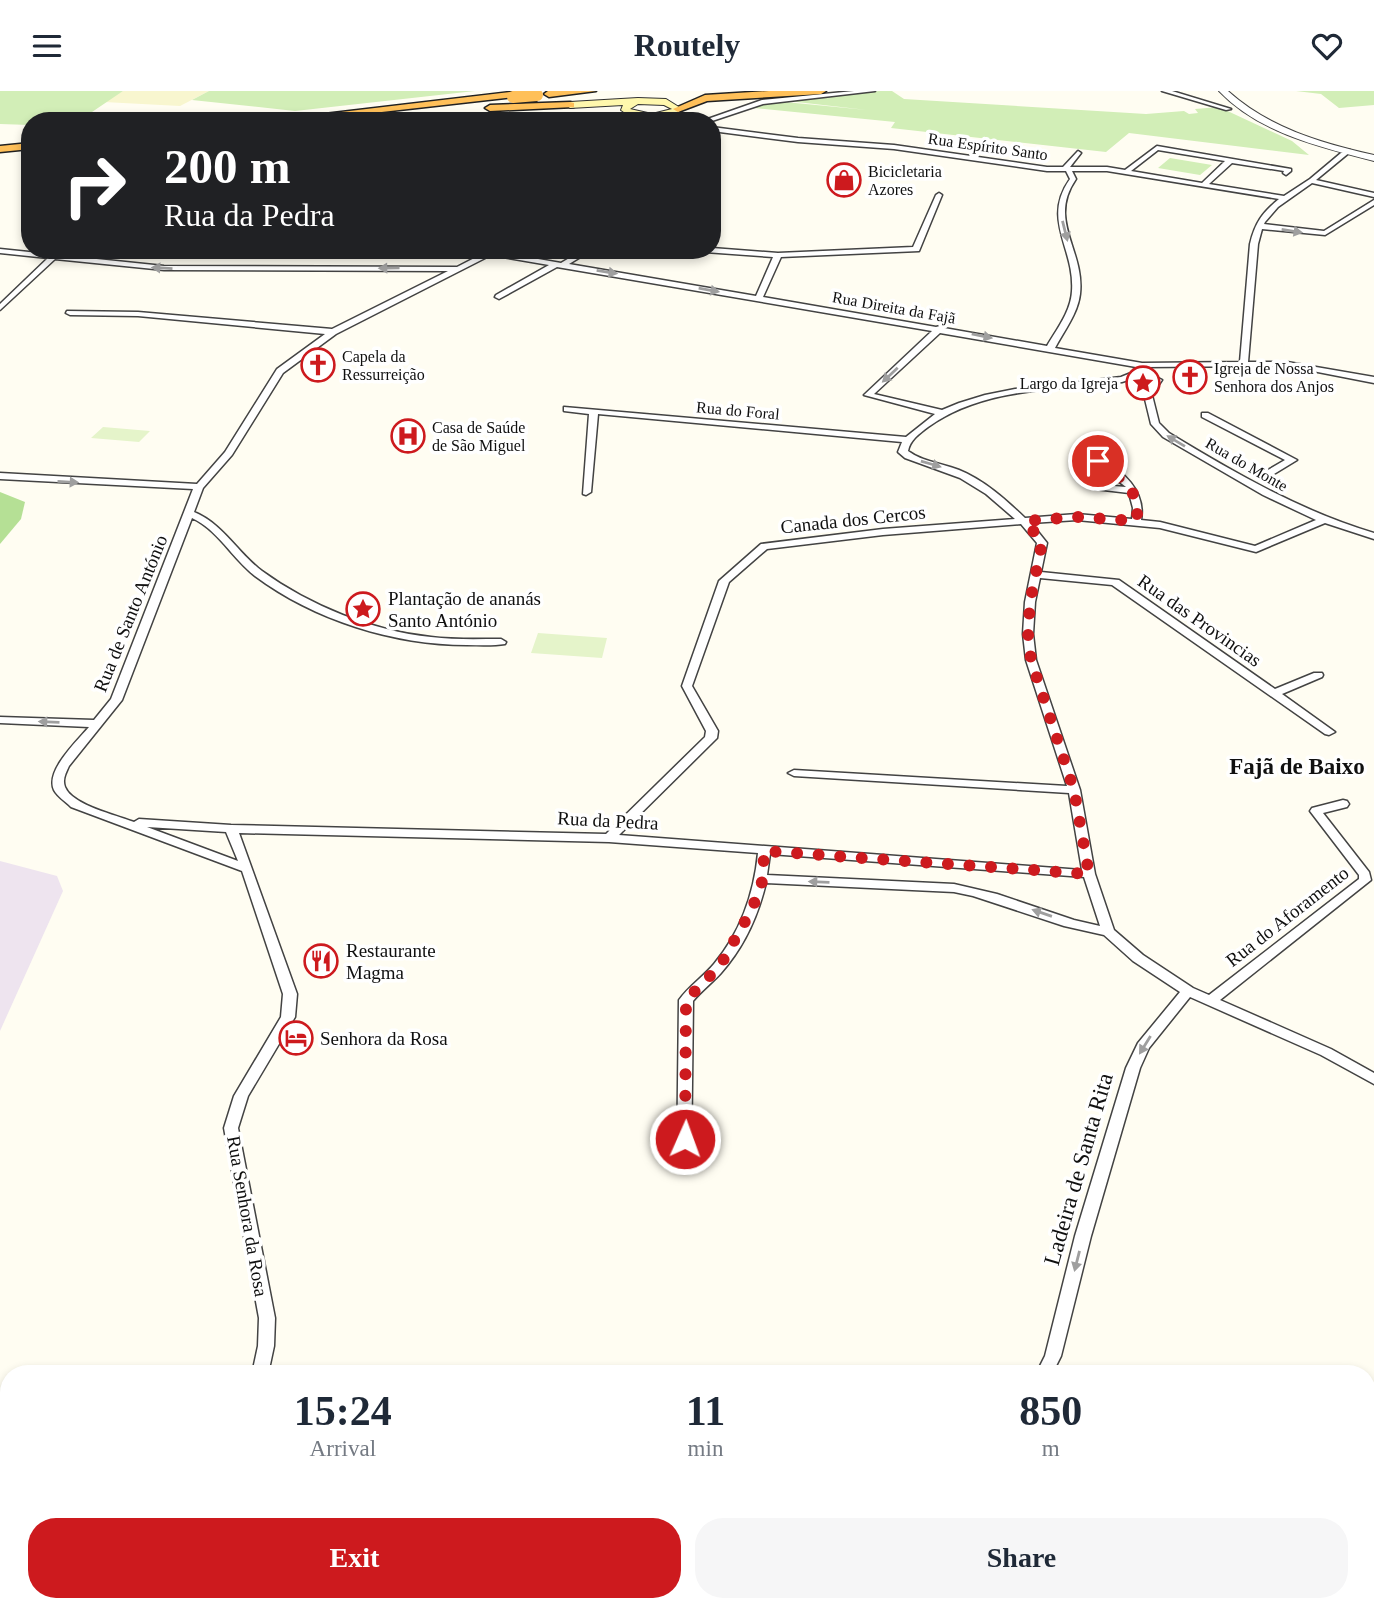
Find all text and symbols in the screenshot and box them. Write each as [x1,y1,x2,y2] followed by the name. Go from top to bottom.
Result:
[28,27,66,65] icon: menu
[634,27,740,63] text: Routely
[1308,27,1346,65] icon: heart
[927,130,1049,164] street label: Rua Espírito Santo
[164,139,291,194] text: 200 m
[49,140,140,231] icon: right
[825,161,863,199] shop icon: Bicicletaria Azores
[868,163,942,198] place label: Bicicletaria Azores
[164,197,335,233] text: Rua da Pedra
[1060,220,1071,242] one-way arrow
[1281,226,1303,237] one-way arrow
[151,262,173,273] one-way arrow
[378,262,400,273] one-way arrow
[596,267,618,278] one-way arrow
[698,285,720,296] one-way arrow
[831,288,957,328] street label: Rua Direita da Fajã
[971,331,993,342] one-way arrow
[299,346,337,384] church icon: Capela da Ressurreição
[342,348,425,384] place label: Capela da Ressurreição
[1171,358,1209,396] church icon: Igreja de Nossa Senhora dos Anjos
[1214,360,1334,396] place label: Igreja de Nossa Senhora dos Anjos
[1124,364,1162,402] place icon: Largo da Igreja
[881,367,899,383] one-way arrow
[1020,375,1118,393] place label: Largo da Igreja
[696,398,781,423] street label: Rua do Foral
[389,417,427,455] hospital icon: Casa de Saúde de São Miguel
[432,419,526,455] place label: Casa de Saúde de São Miguel
[1068,431,1128,491] pin
[1203,434,1291,495] street label: Rua do Monte
[1167,435,1186,447] one-way arrow
[1079,442,1117,480] icon: arrive
[920,459,942,470] one-way arrow
[57,477,79,488] one-way arrow
[780,501,927,538] street label: Canada dos Cercos
[89,532,172,695] street label: Rua de Santo António
[1134,570,1265,671] street label: Rua das Provincias
[388,588,541,631] place label: Plantação de ananás Santo António
[344,590,382,628] place icon: Plantação de ananás Santo António
[38,716,60,727] one-way arrow
[1229,754,1365,779] district label: Fajã de Baixo
[557,807,660,834] street label: Rua da Pedra
[1222,862,1353,971] street label: Rua do Aforamento
[807,876,829,887] one-way arrow
[1031,908,1052,918] one-way arrow
[346,940,436,983] place label: Restaurante Magma
[302,942,340,980] restaurant icon: Restaurante Magma
[277,1019,315,1057] hotel icon: Senhora da Rosa
[320,1028,448,1049] place label: Senhora da Rosa
[1139,1035,1152,1054] one-way arrow
[1039,1070,1118,1268] street label: Ladeira de Santa Rita
[648,1102,722,1176] position arrow
[223,1134,272,1299] street label: Rua Senhora da Rosa
[1071,1250,1082,1272] one-way arrow
[294,1388,392,1434] text: 15:24
[686,1388,725,1434] text: 11
[1019,1388,1082,1434] text: 850
[310,1436,376,1461] text: Arrival
[688,1436,723,1461] text: min
[1042,1436,1060,1461] text: m
[28,1518,681,1598] button: Exit
[695,1518,1348,1598] button: Share

